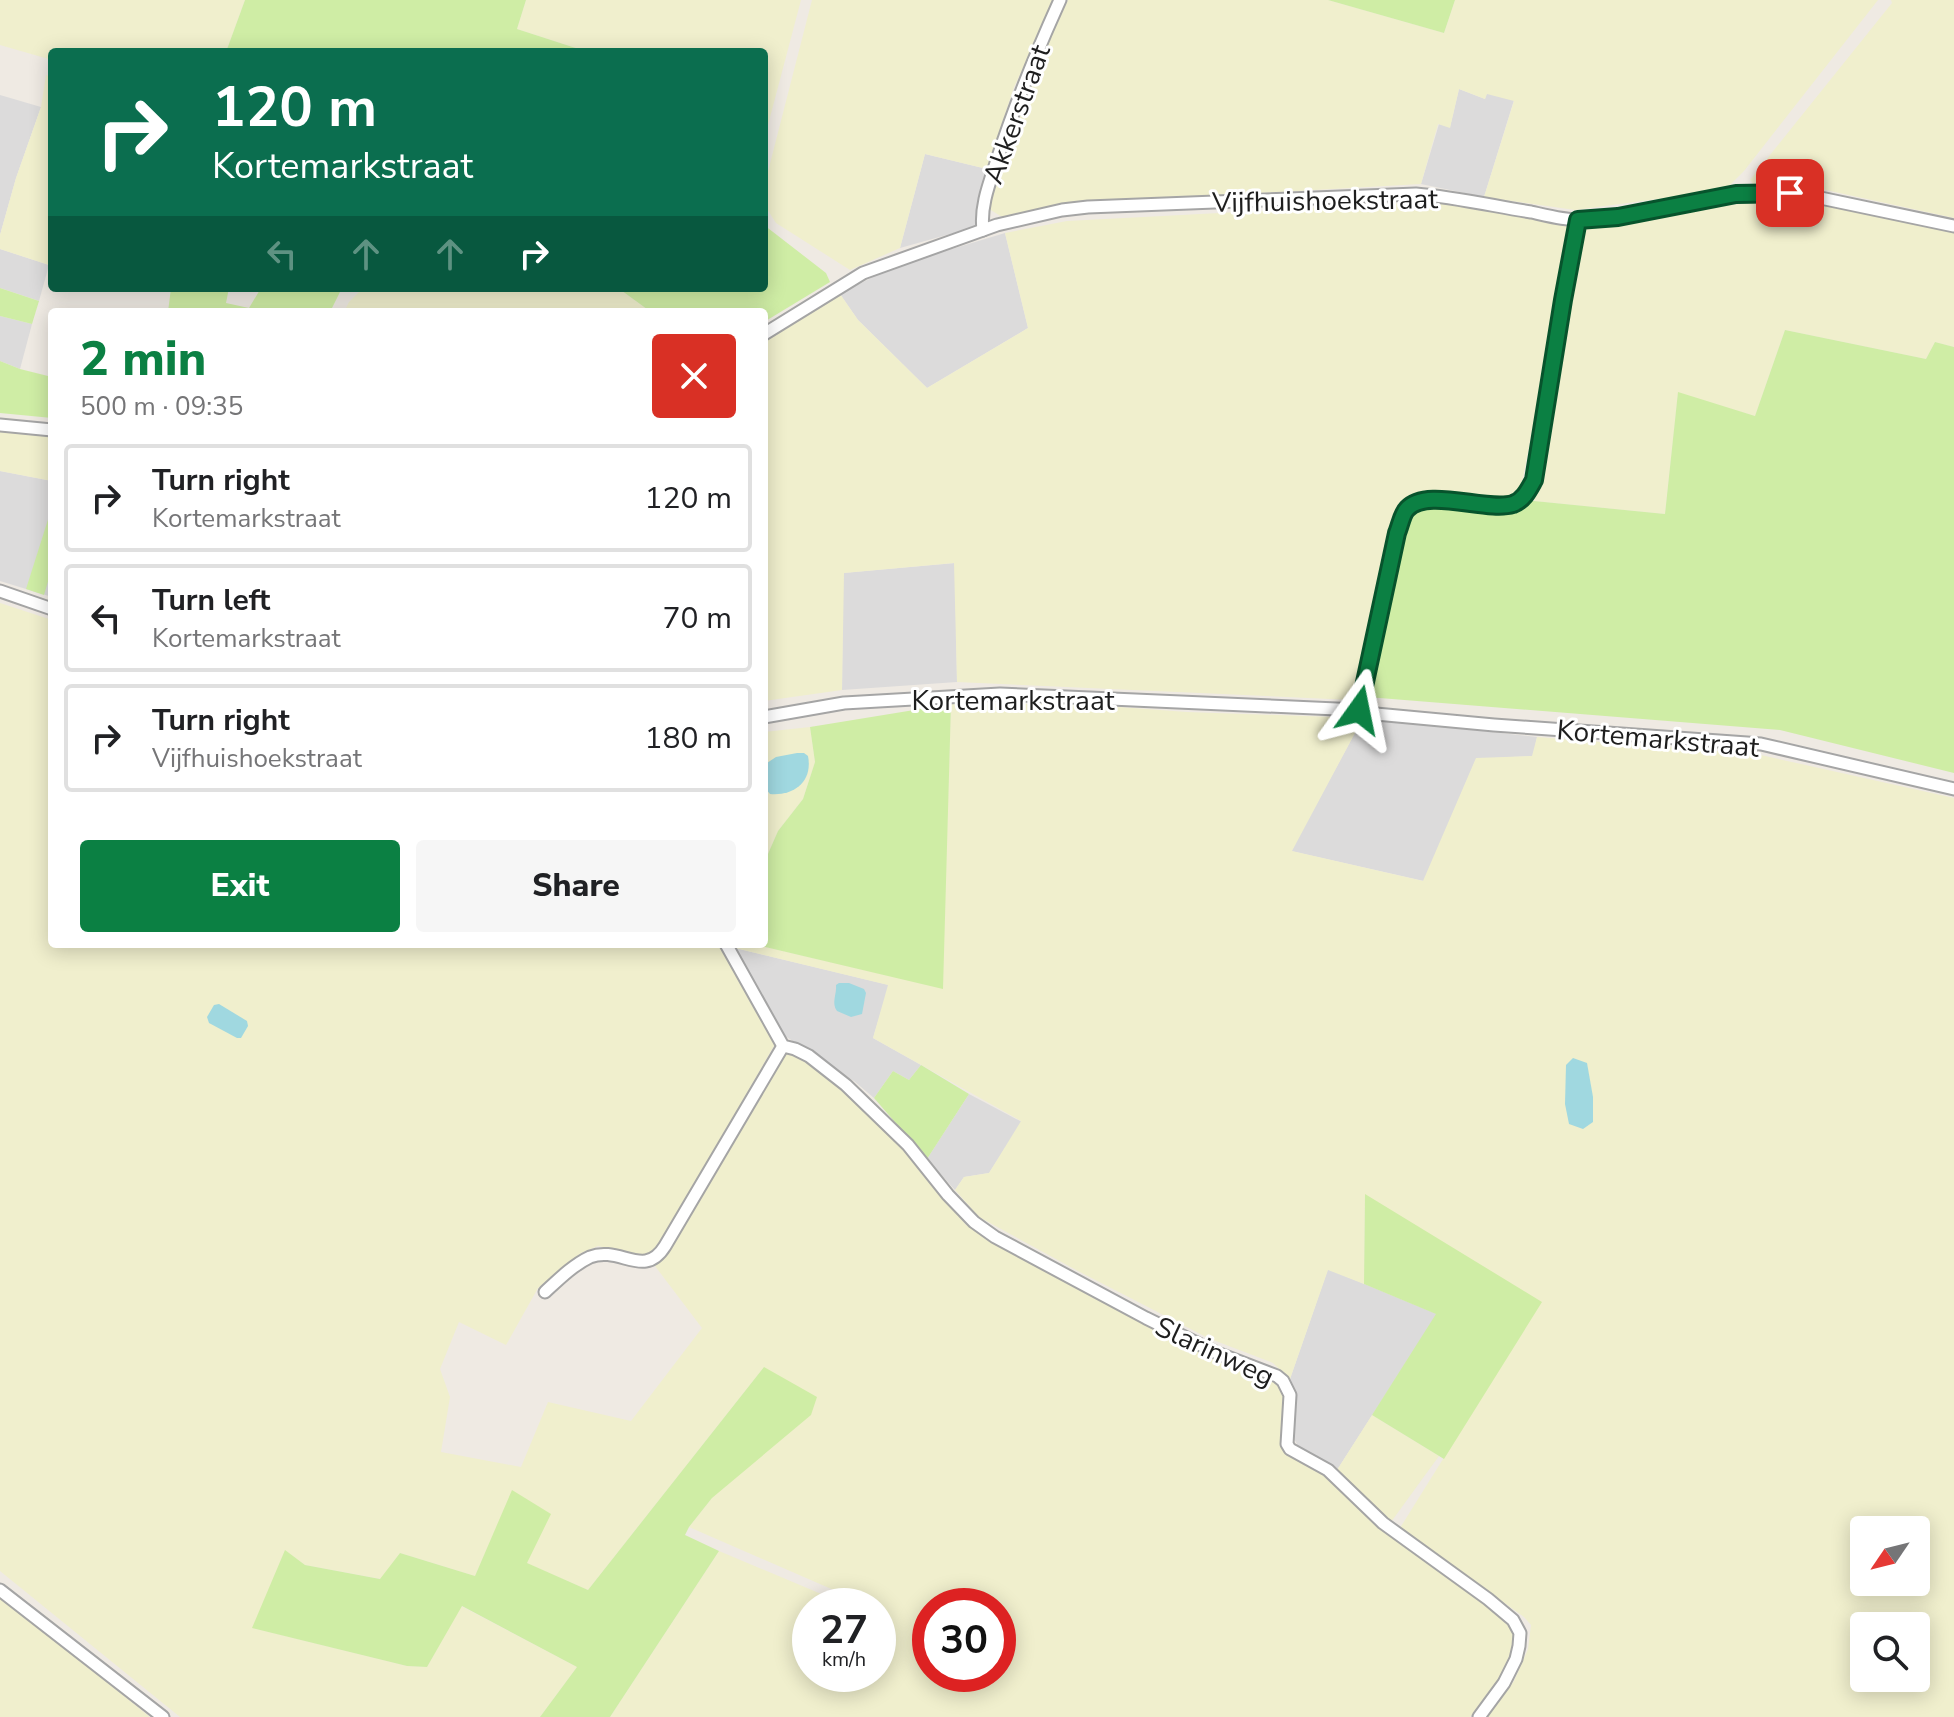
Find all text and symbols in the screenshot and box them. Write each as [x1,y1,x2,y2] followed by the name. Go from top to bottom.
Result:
[974,39,1060,189] street label: Akkerstraat
[212,69,377,146] text: 120 m
[80,80,184,184] icon: right
[212,142,473,191] text: Kortemarkstraat
[1756,159,1824,227] pin
[1768,171,1812,215] icon: arrive
[1211,180,1438,222] street label: Vijfhuishoekstraat
[260,232,304,276] icon: left
[344,232,388,276] icon: ahead
[428,232,472,276] icon: ahead
[512,232,556,276] icon: right
[80,326,206,392] text: 2 min
[652,334,736,418] button: close
[80,389,243,424] text: 500 m · 09:35
[152,460,290,501] text: Turn right
[84,476,128,520] icon: right
[645,478,732,519] text: 120 m
[152,501,341,536] text: Kortemarkstraat
[152,580,270,621] text: Turn left
[84,596,128,640] icon: left
[663,598,732,639] text: 70 m
[152,621,341,656] text: Kortemarkstraat
[1317,668,1401,752] position arrow
[911,682,1115,720] street label: Kortemarkstraat
[152,700,290,741] text: Turn right
[1555,711,1761,767] street label: Kortemarkstraat
[84,716,128,760] icon: right
[645,718,732,759] text: 180 m
[152,741,362,776] text: Vijfhuishoekstraat
[80,840,400,932] button: Exit
[416,840,736,932] button: Share
[1149,1308,1280,1396] street label: Slarinweg
[1850,1516,1930,1596] north arrow
[1850,1516,1930,1692] map controls
[912,1588,1016,1692] speed limit sign: 30
[820,1603,868,1657] text: 27
[1850,1612,1930,1692] button: search
[822,1646,866,1673] text: km/h

